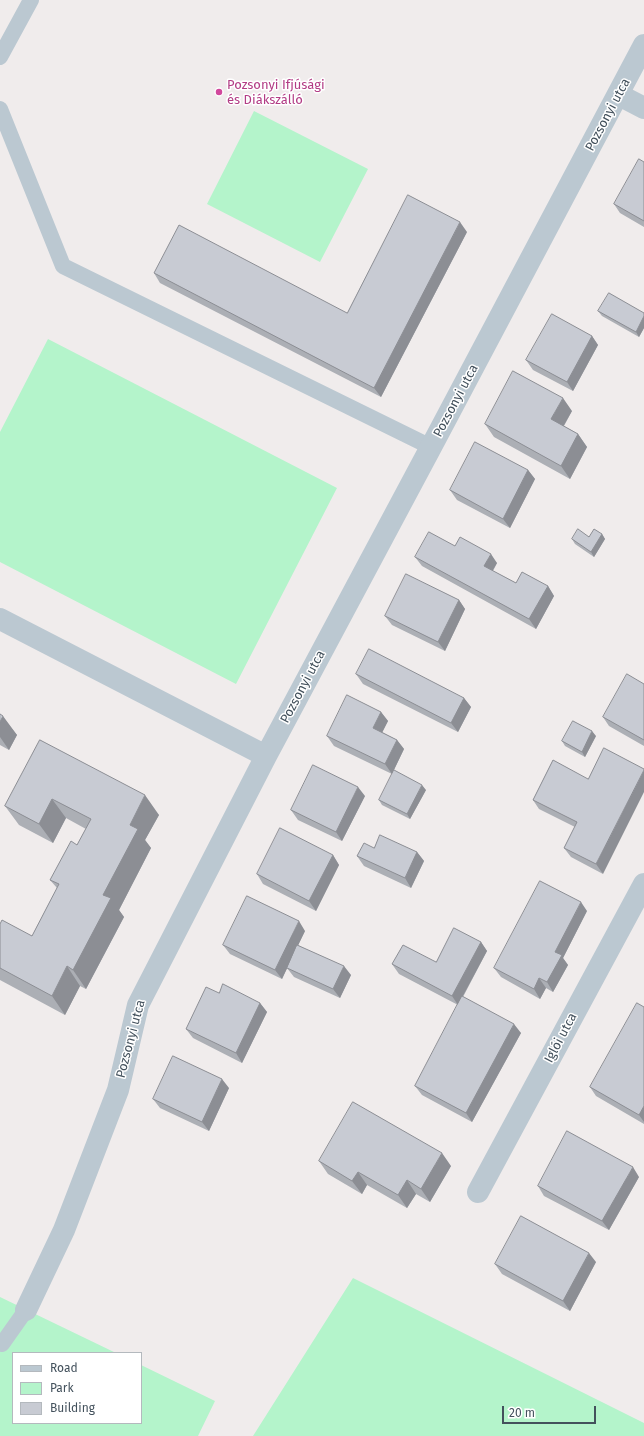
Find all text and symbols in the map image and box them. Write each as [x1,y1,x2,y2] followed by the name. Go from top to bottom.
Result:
[582,76,634,154] street label: Pozsonyi utca
[227,77,325,108] place label: Pozsonyi Ifjúsági és Diákszálló
[214,87,224,97] marker: Pozsonyi Ifjúsági és Diákszálló
[430,362,482,440] street label: Pozsonyi utca
[277,648,329,726] street label: Pozsonyi utca
[113,998,149,1080] street label: Pozsonyi utca
[541,1010,581,1066] street label: Iglói utca
[12,1352,142,1424] legend
[50,1361,78,1375] text: Road
[50,1381,74,1395] text: Park
[504,1398,598,1424] scale bar
[50,1401,95,1415] text: Building
[509,1406,535,1420] text: 20 m

